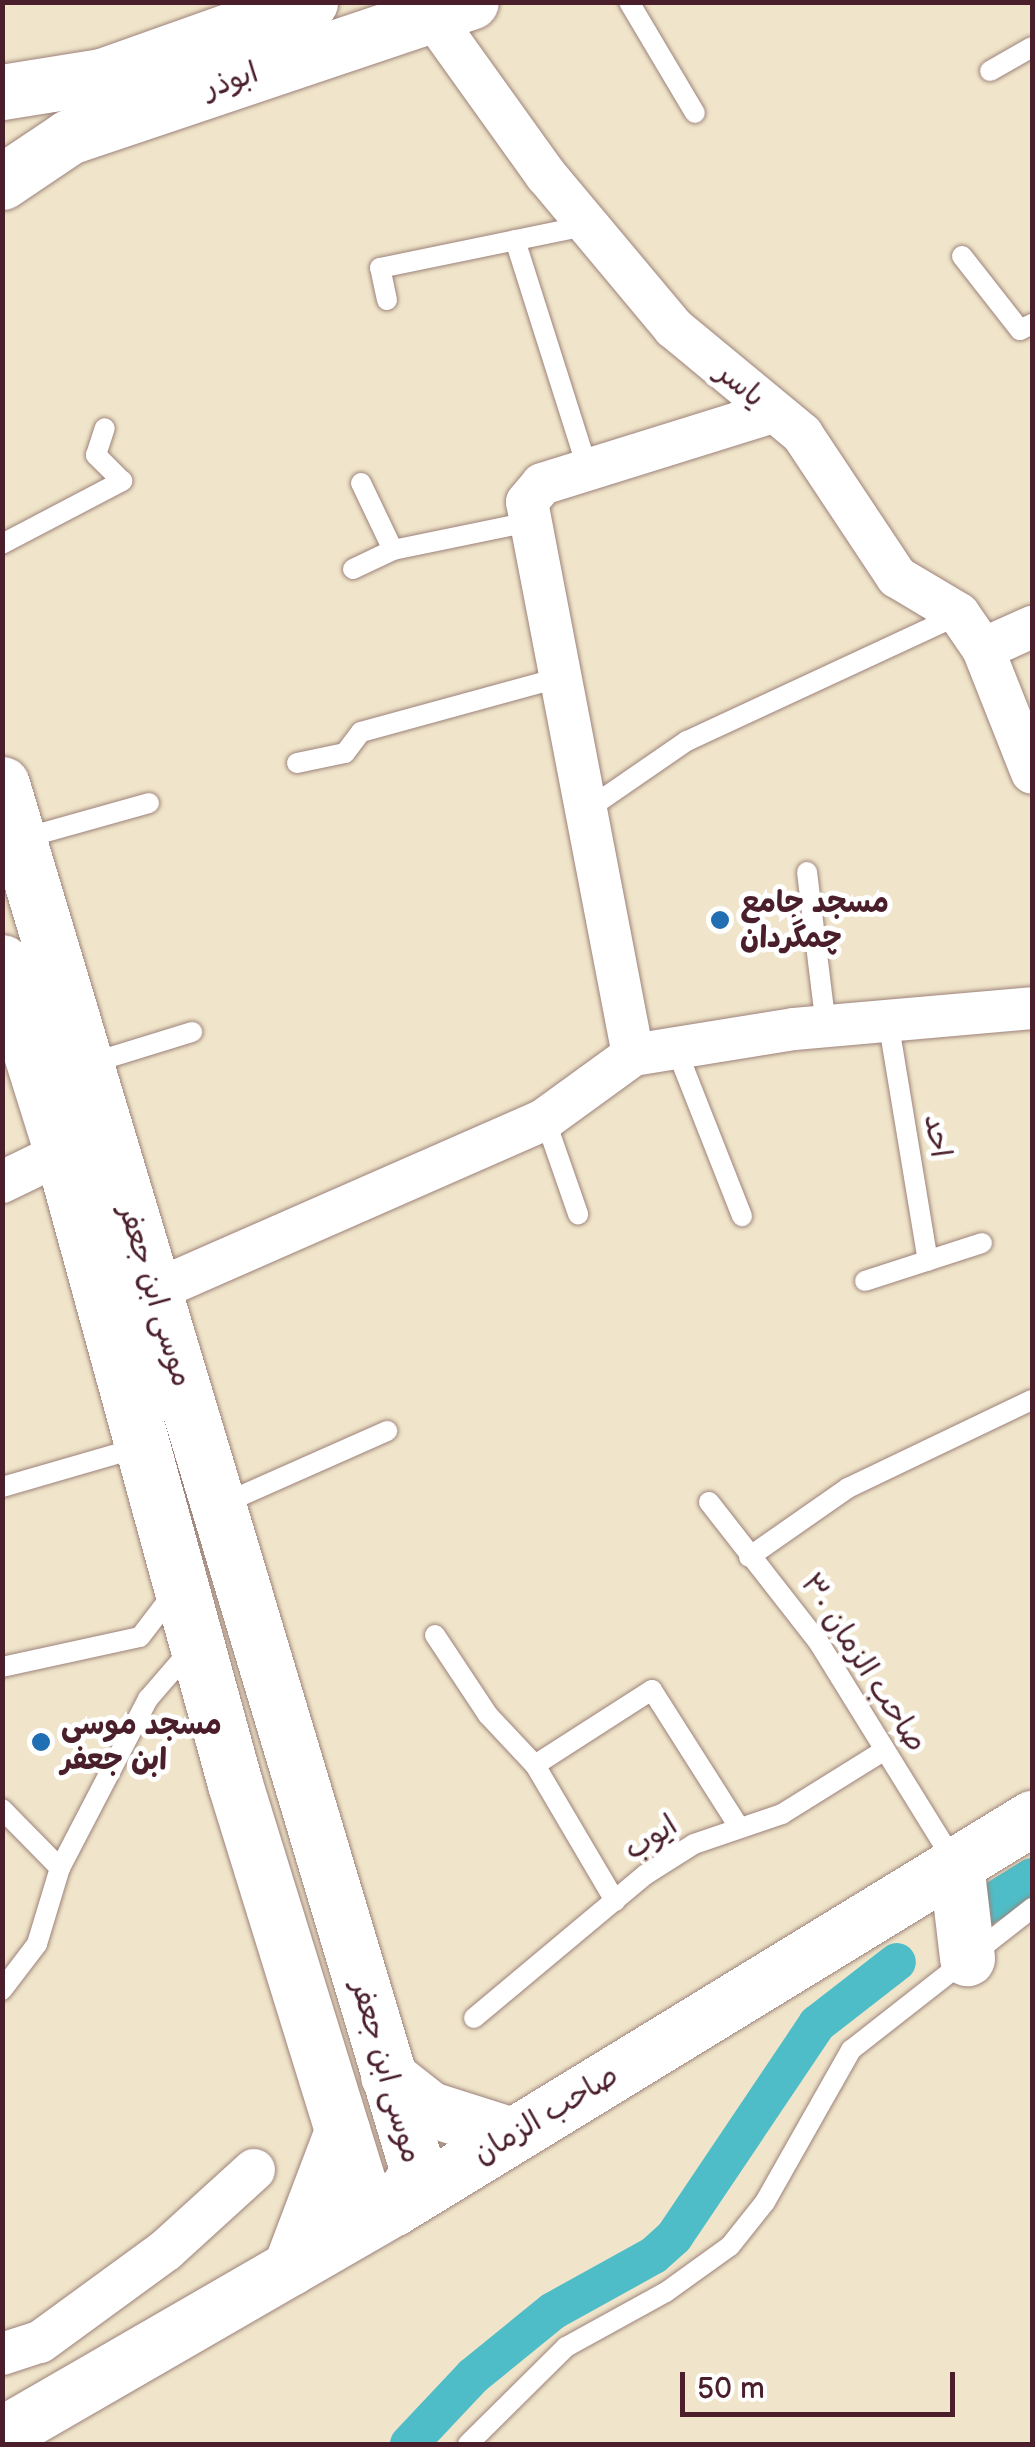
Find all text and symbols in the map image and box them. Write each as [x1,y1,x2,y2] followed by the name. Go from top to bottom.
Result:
[199,55,263,107] street label: ابوذر
[708,354,772,416] street label: یاسر
[740,885,889,956] place label: مسجد جامع چمگردان
[709,909,731,931] marker: مسجد جامع چمگردان
[916,1112,958,1160] street label: احد
[110,1201,200,1391] street label: موسی ابن جعفر
[792,1567,934,1759] street label: صاحب الزمان ۳۰
[61,1707,222,1778] place label: مسجد موسی ابن جعفر
[30,1731,52,1753] marker: مسجد موسی ابن جعفر
[618,1808,684,1868] street label: ایوب
[343,1977,429,2167] street label: موسی ابن جعفر
[467,2058,625,2172] street label: صاحب الزمان
[685,2352,960,2414] scale bar
[697,2371,765,2407] text: 50 m

